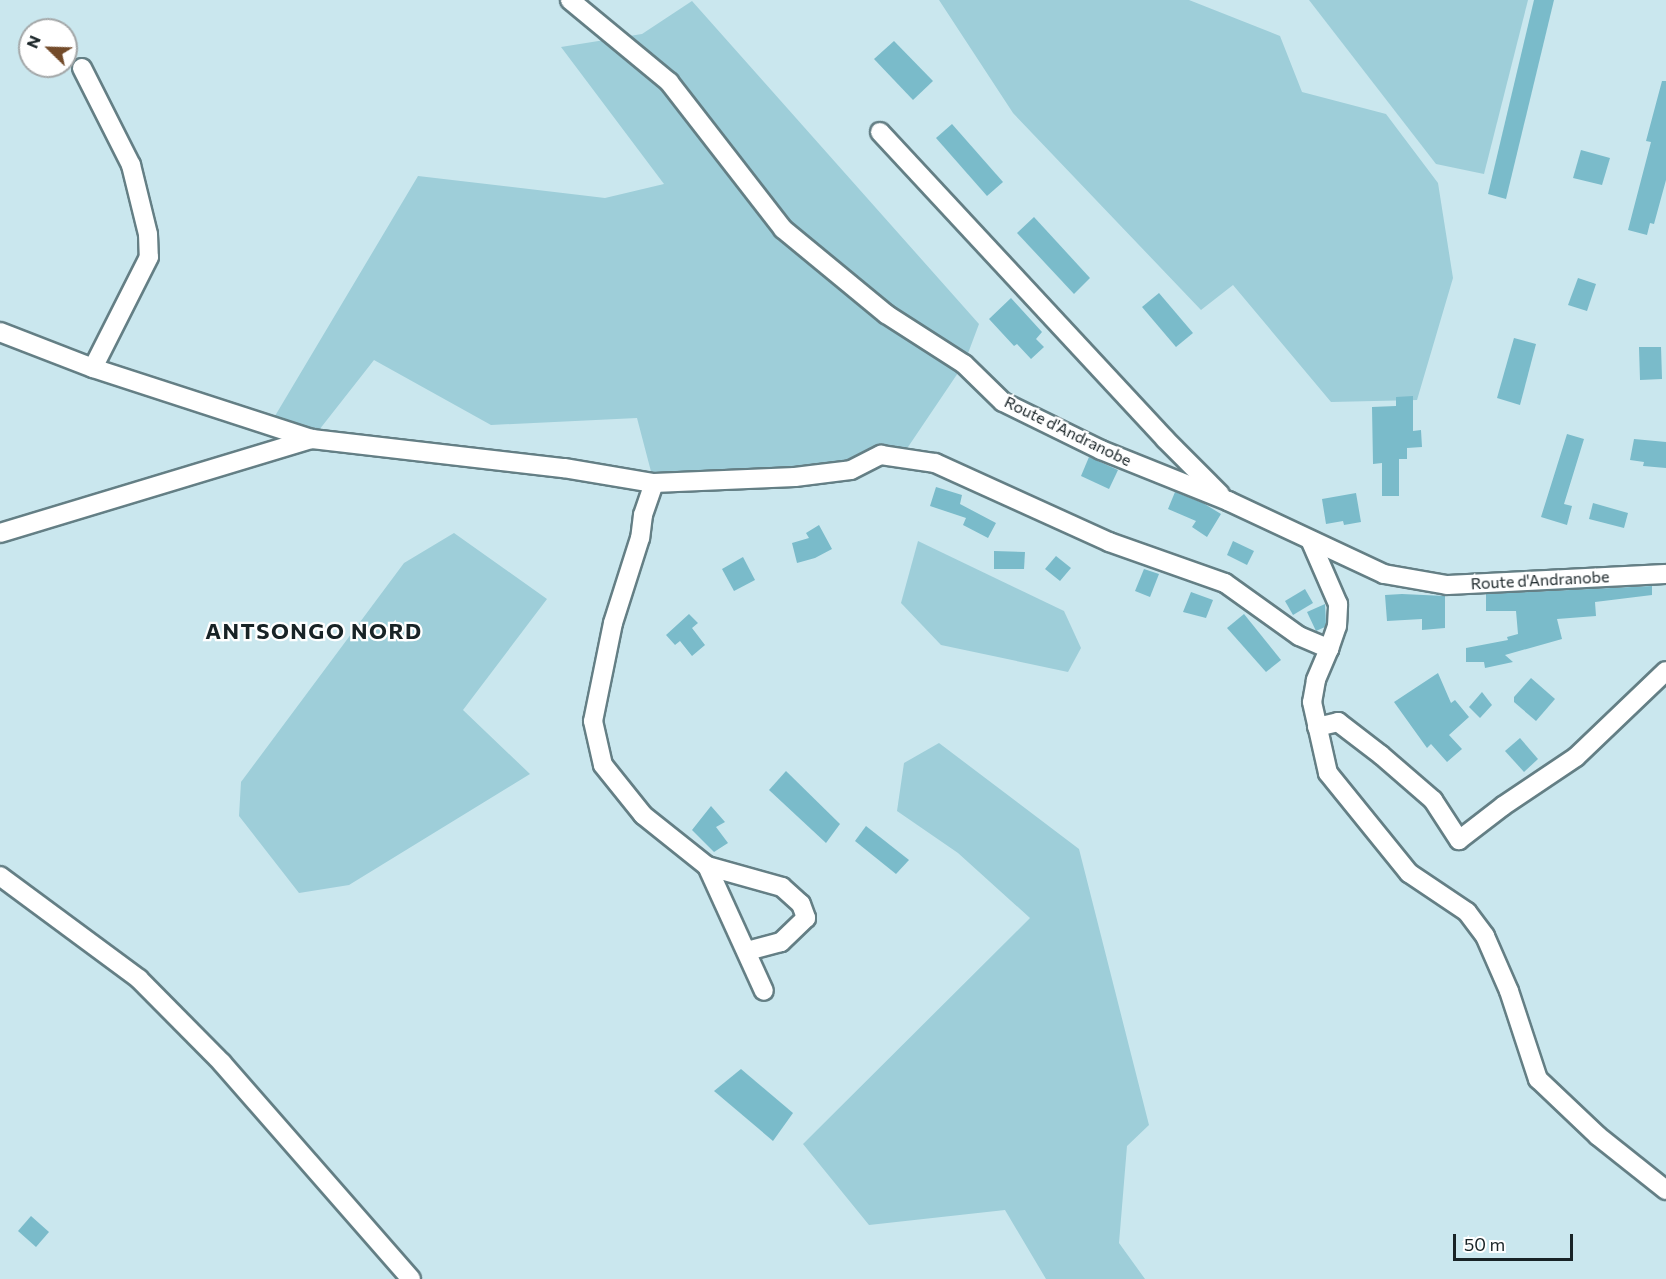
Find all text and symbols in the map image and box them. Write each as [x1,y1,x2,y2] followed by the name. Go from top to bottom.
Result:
[18,18,78,78] north arrow
[22,32,44,51] text: N
[1001,392,1135,470] street label: Route d'Andranobe
[1470,567,1610,593] street label: Route d'Andranobe
[205,618,423,644] district label: ANTSONGO NORD
[1456,1222,1576,1260] scale bar
[1464,1233,1505,1255] text: 50 m

